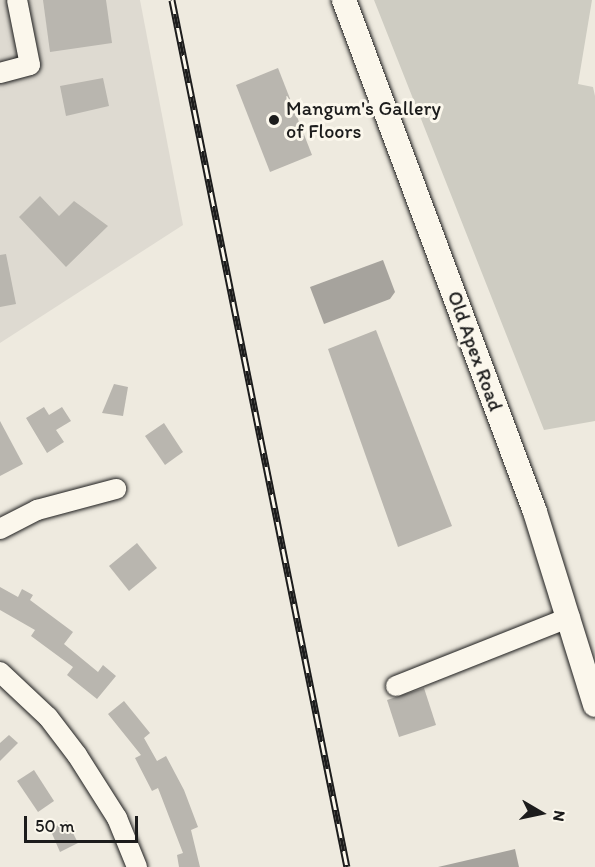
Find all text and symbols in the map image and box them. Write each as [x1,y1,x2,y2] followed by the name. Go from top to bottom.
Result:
[286,96,441,143] place label: Mangum's Gallery of Floors
[267,113,281,127] marker: Mangum's Gallery of Floors
[442,288,508,414] street label: Old Apex Road
[511,783,571,843] north arrow
[27,804,141,842] scale bar
[549,809,570,823] text: N
[35,815,75,837] text: 50 m

